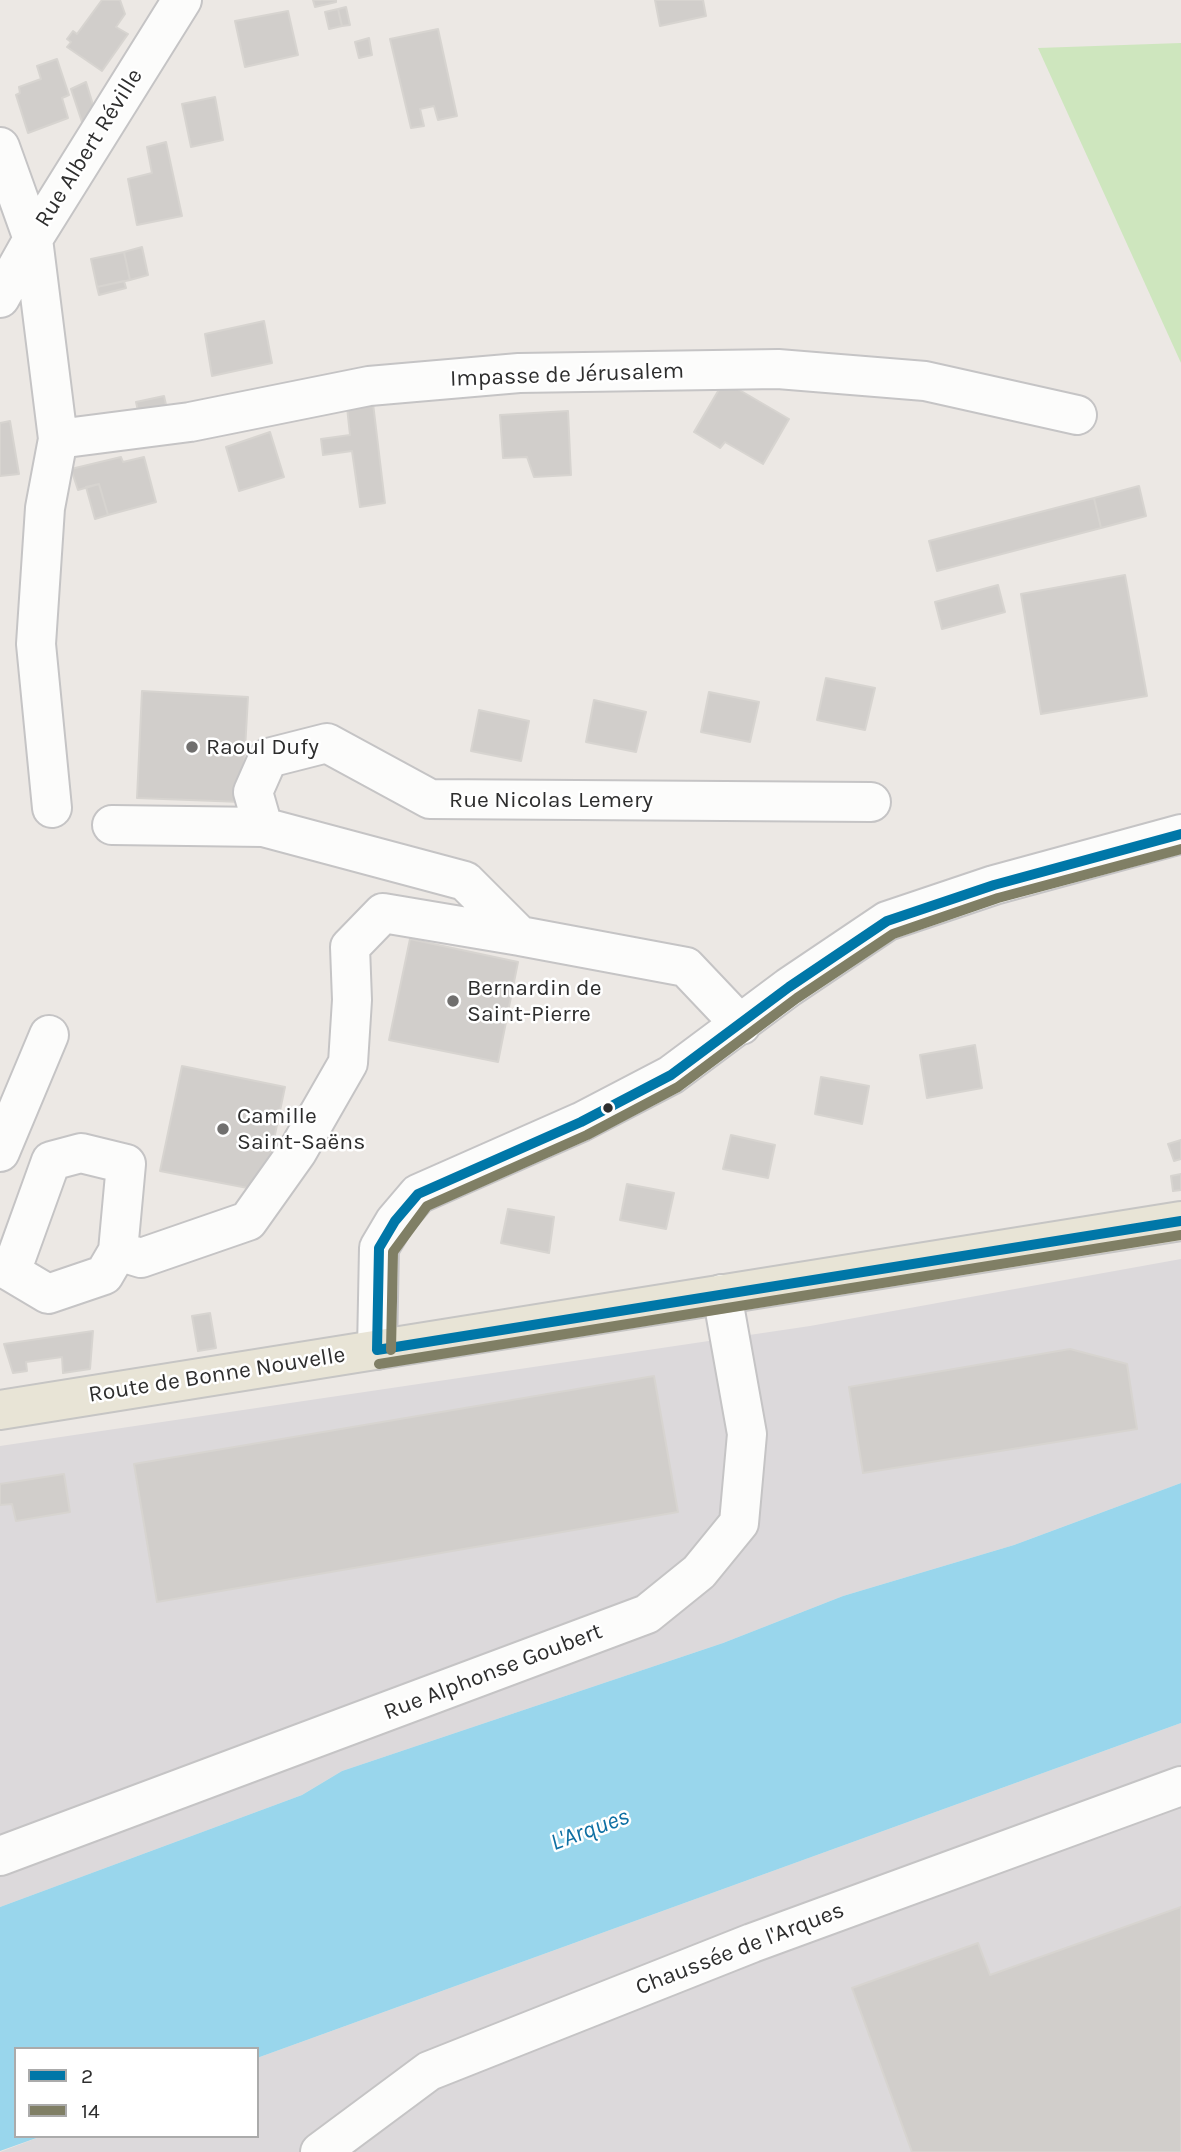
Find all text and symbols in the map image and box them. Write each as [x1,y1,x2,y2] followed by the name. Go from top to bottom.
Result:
[29,64,149,232] street label: Rue Albert Réville
[449,357,685,393] street label: Impasse de Jérusalem
[206,733,319,761] place label: Raoul Dufy
[184,739,200,755] marker: Raoul Dufy
[449,786,653,814] street label: Rue Nicolas Lemery
[467,974,602,1028] place label: Bernardin de Saint-Pierre
[445,993,461,1009] marker: Bernardin de Saint-Pierre
[601,1101,615,1115] unlabelled marker
[237,1102,365,1156] place label: Camille Saint-Saëns
[215,1121,231,1137] marker: Camille Saint-Saëns
[87,1341,347,1409] street label: Route de Bonne Nouvelle
[380,1618,606,1726] street label: Rue Alphonse Goubert
[547,1802,633,1858] water label: L'Arques
[632,1897,848,2001] street label: Chaussée de l'Arques
[14,2047,259,2138] legend
[81,2064,93,2088] text: 2
[81,2099,100,2123] text: 14

